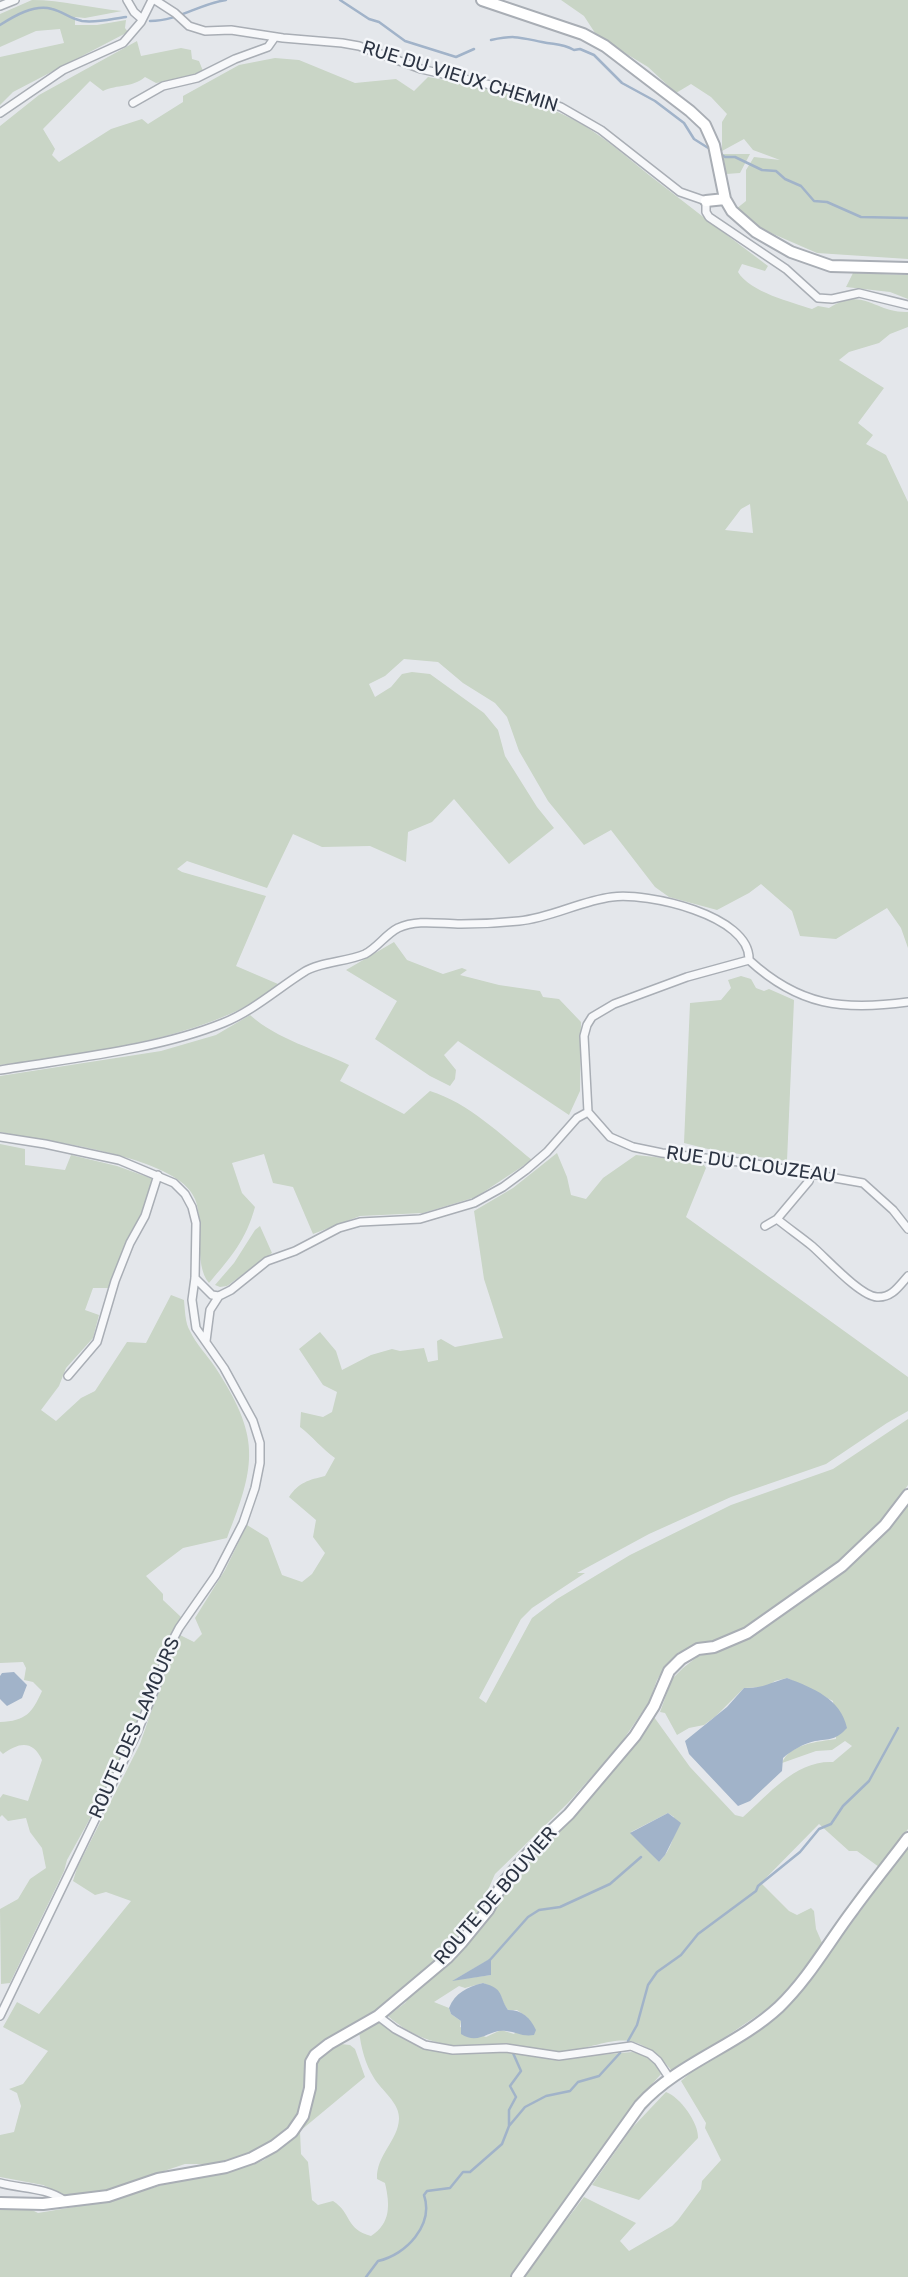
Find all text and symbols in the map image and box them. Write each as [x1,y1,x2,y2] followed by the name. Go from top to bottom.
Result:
[359,36,561,118] street label: RUE DU VIEUX CHEMIN
[665,1142,837,1188] street label: RUE DU CLOUZEAU
[85,1634,185,1822] street label: ROUTE DES LAMOURS
[430,1822,562,1970] street label: ROUTE DE BOUVIER

